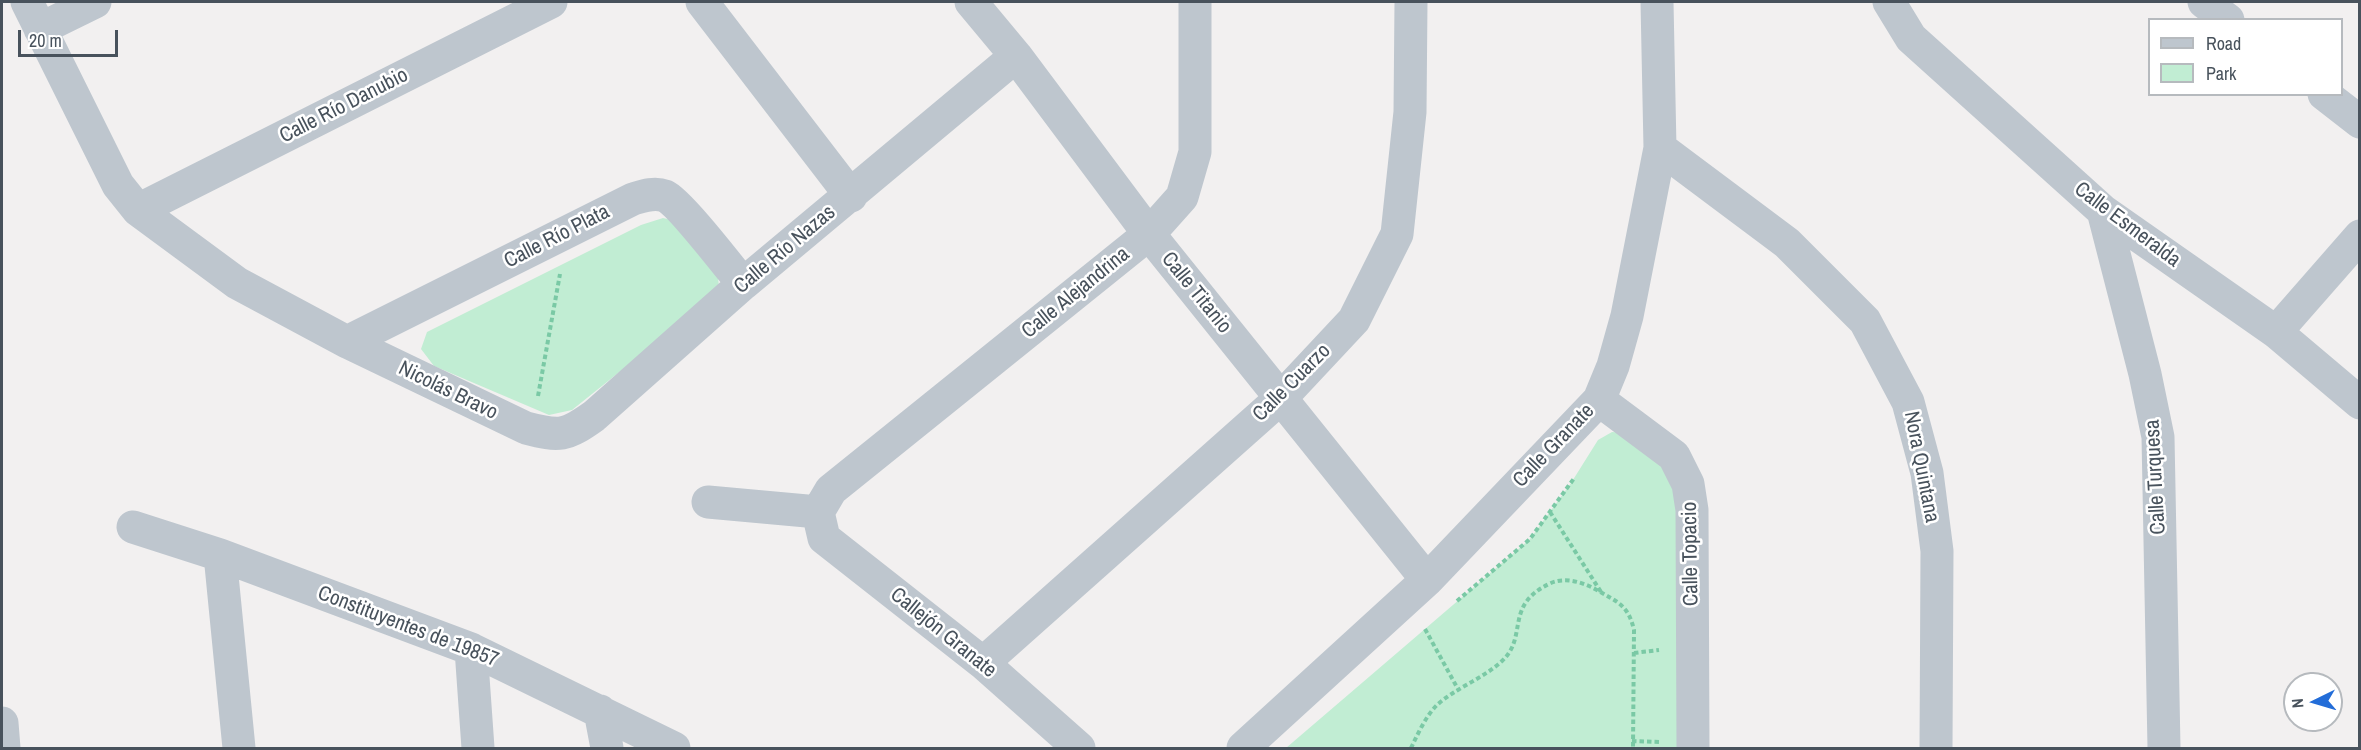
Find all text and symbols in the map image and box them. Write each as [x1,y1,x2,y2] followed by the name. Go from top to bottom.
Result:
[21,18,122,56] scale bar
[2148,18,2343,96] legend
[29,28,62,53] text: 20 m
[2206,31,2241,56] text: Road
[2206,61,2236,86] text: Park
[276,63,412,149] street label: Calle Río Danubio
[2069,177,2185,273] street label: Calle Esmeralda
[500,200,614,274] street label: Calle Río Plata
[729,200,841,300] street label: Calle Río Nazas
[1017,242,1135,344] street label: Calle Alejandrina
[1156,247,1236,339] street label: Calle Titanio
[1248,339,1336,427] street label: Calle Cuarzo
[394,356,502,426] street label: Nicolás Bravo
[1508,399,1600,493] street label: Calle Granate
[1898,409,1944,525] street label: Nora Quintana
[2140,419,2172,535] street label: Calle Turquesa
[1677,502,1705,606] street label: Calle Topacio
[314,581,502,673] street label: Constituyentes de 19857
[885,583,1001,683] street label: Callejón Granate
[2283,672,2343,732] north arrow
[2286,698,2308,709] text: N

